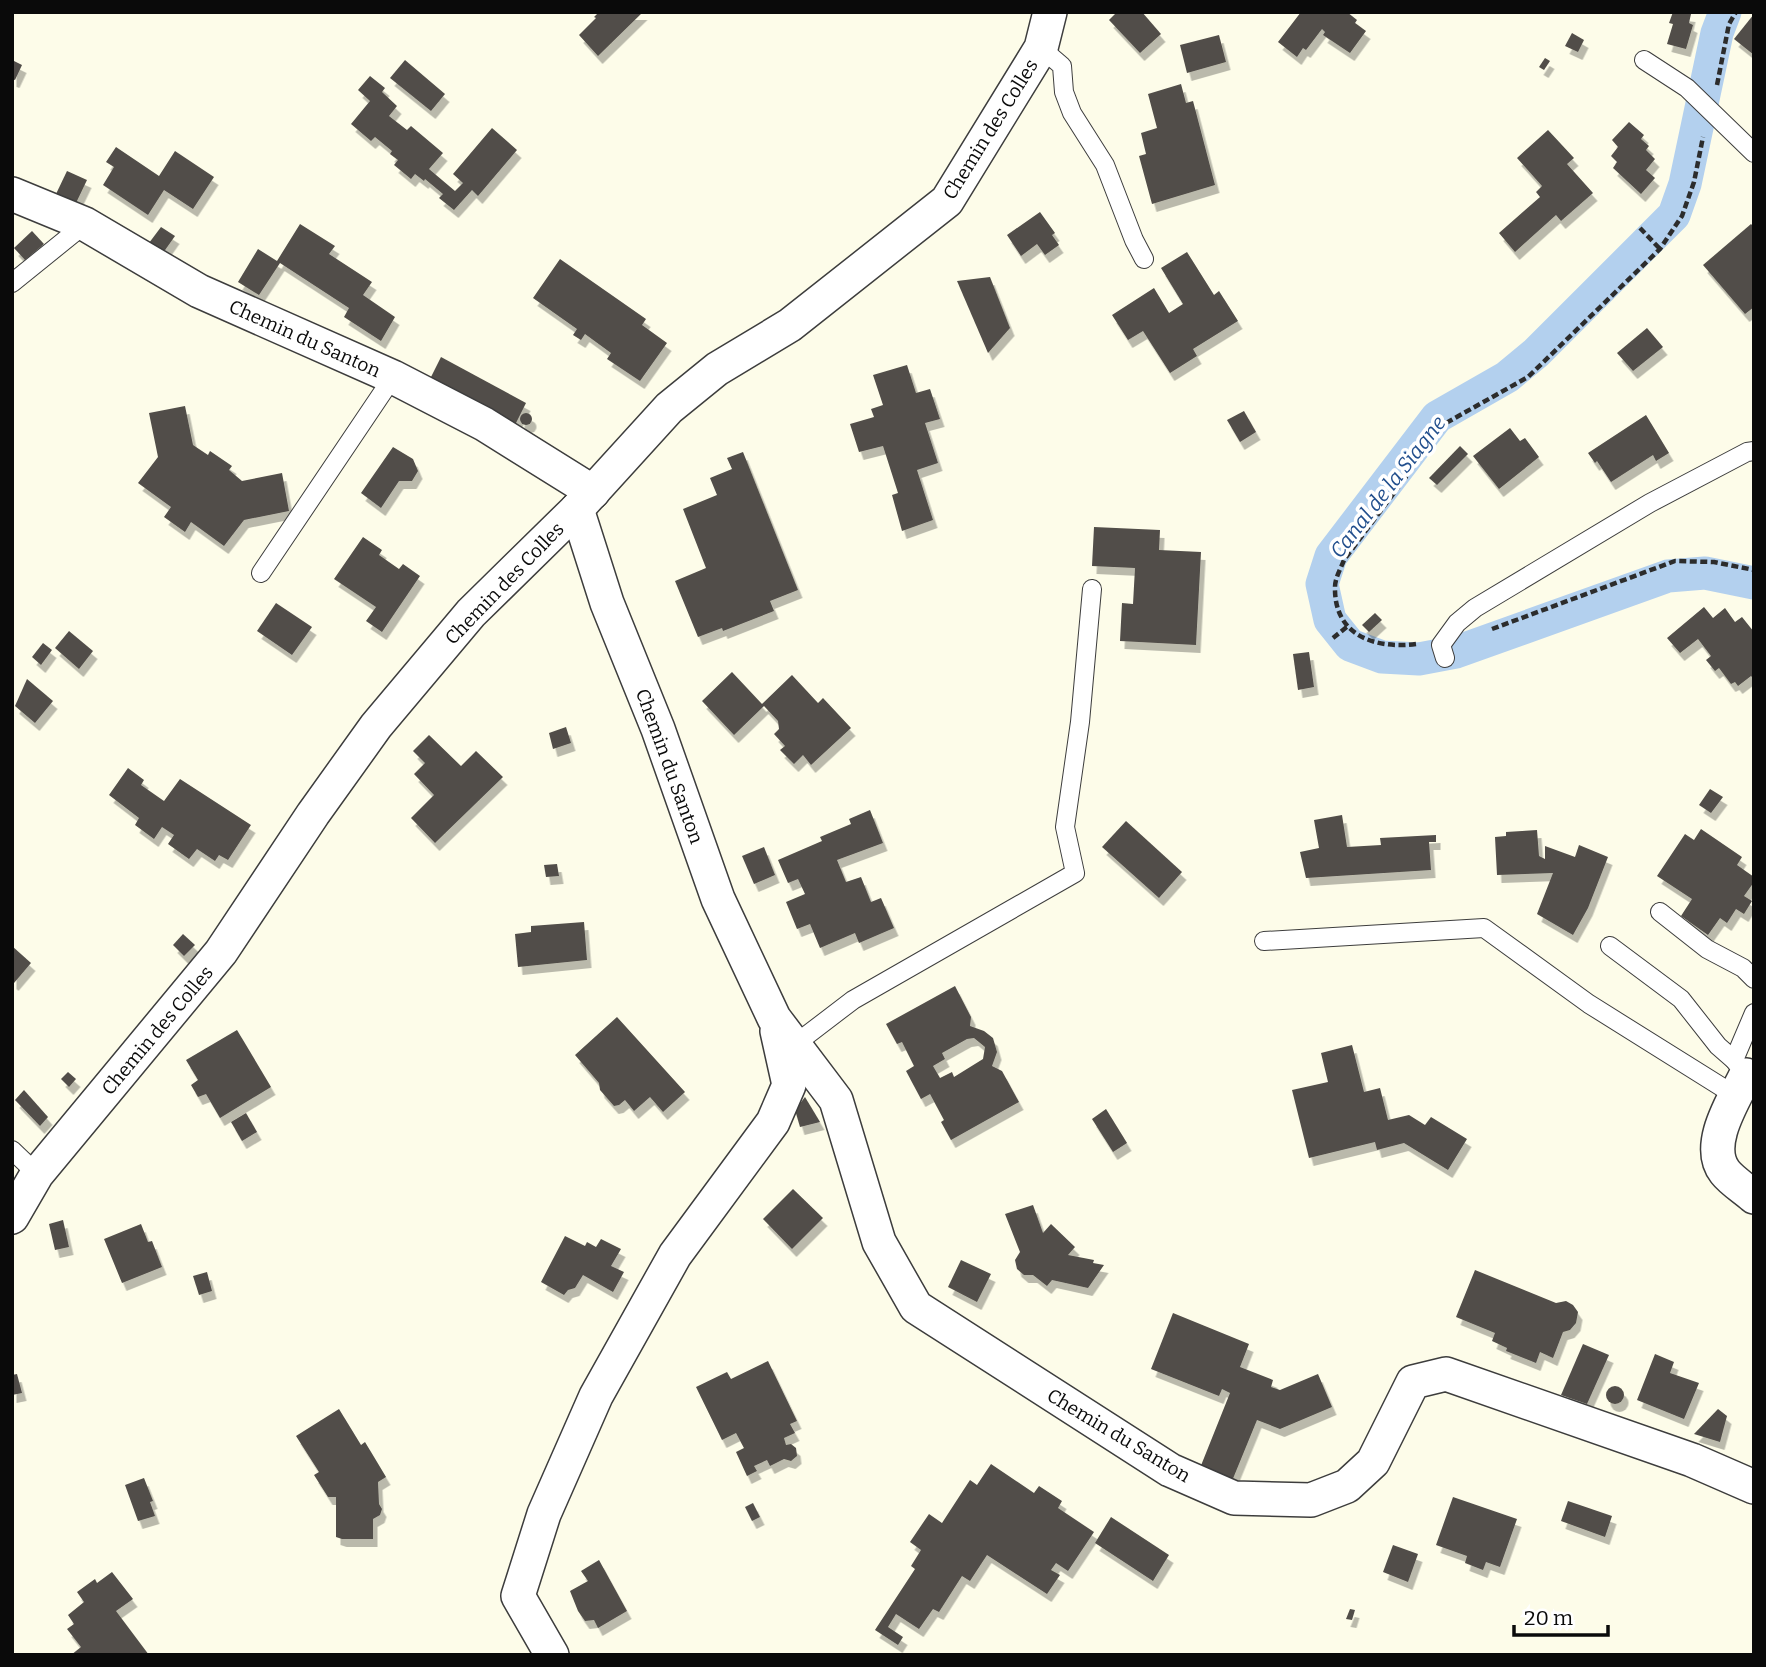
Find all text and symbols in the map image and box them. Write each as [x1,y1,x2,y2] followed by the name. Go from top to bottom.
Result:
[938,55,1043,204] street label: Chemin des Colles
[226,295,384,382] street label: Chemin du Santon
[1324,410,1452,563] water label: Canal de la Siagne
[440,517,569,649] street label: Chemin des Colles
[631,685,708,847] street label: Chemin du Santon
[97,961,218,1099] street label: Chemin des Colles
[1043,1384,1195,1487] street label: Chemin du Santon
[1514,1594,1608,1638] scale bar
[1524,1605,1573,1631] text: 20 m

